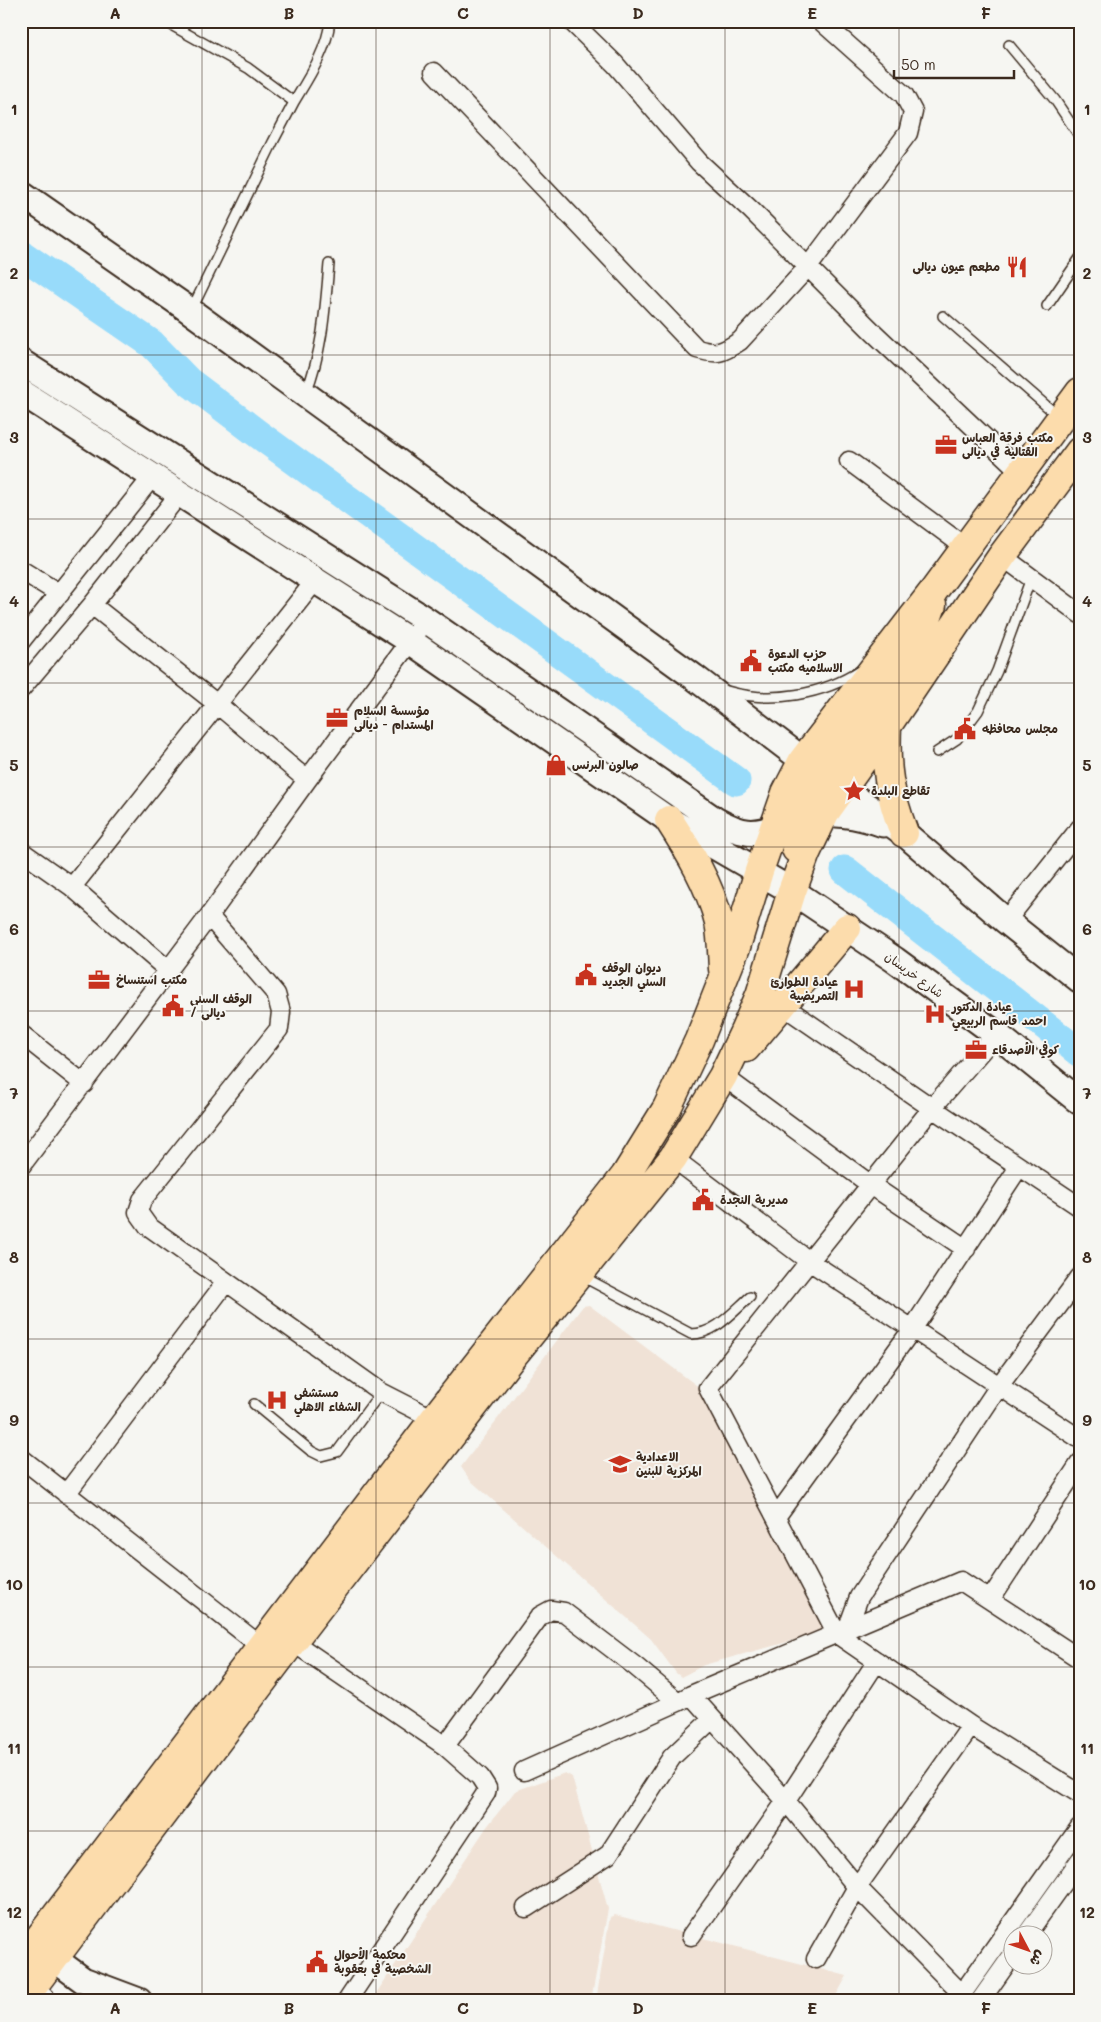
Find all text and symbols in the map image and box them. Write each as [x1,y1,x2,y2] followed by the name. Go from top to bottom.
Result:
[109,2,121,23] text: A
[284,2,294,23] text: B
[457,2,469,23] text: C
[632,2,644,23] text: D
[807,2,817,23] text: E
[981,2,991,23] text: F
[894,48,1014,80] scale bar
[901,54,936,74] text: 50 m
[10,98,18,119] text: 1
[1083,98,1091,119] text: 1
[1004,254,1030,280] restaurant icon: مطعم عيون ديالى
[912,258,1000,276] place label: مطعم عيون ديالى
[10,262,19,283] text: 2
[1083,262,1092,283] text: 2
[9,426,19,447] text: 3
[1082,426,1092,447] text: 3
[962,429,1053,461] place label: مكتب فرقة العباس القتالية في ديالى
[933,432,959,458] office icon: مكتب فرقة العباس القتالية في ديالى
[9,590,19,611] text: 4
[1082,590,1092,611] text: 4
[768,645,842,675] place label: حزب الدعوة الاسلاميه مكتب
[738,648,764,674] public building icon: حزب الدعوة الاسلاميه مكتب
[354,702,433,734] place label: مؤسسة السلام المستدام - ديالى
[324,705,350,731] office icon: مؤسسة السلام المستدام - ديالى
[952,716,978,742] public building icon: مجلس محافظه
[982,720,1058,736] place label: مجلس محافظه
[543,752,569,778] shop icon: صالون البرنس
[9,754,19,775] text: 5
[1082,754,1092,775] text: 5
[572,756,639,773] place label: صالون البرنس
[841,778,867,804] place icon: تقاطع البلدة
[871,782,930,800] place label: تقاطع البلدة
[9,918,19,939] text: 6
[1082,918,1092,939] text: 6
[881,948,947,1002] street label: شارع خريسان
[602,959,666,993] place label: ديوان الوقف السني الجديد
[573,962,599,988] public building icon: ديوان الوقف السني الجديد
[86,967,112,993] office icon: مكتب استنساخ
[116,971,187,988] place label: مكتب استنساخ
[771,973,839,1003] place label: عيادة الطوارئ التمريضية
[841,976,867,1002] hospital icon: عيادة الطوارئ التمريضية
[190,990,252,1021] place label: الوقف السني / ديالى
[160,993,186,1019] public building icon: الوقف السني / ديالى
[951,998,1046,1032] place label: عيادة الدكتور احمد قاسم الربيعي
[922,1001,948,1027] hospital icon: عيادة الدكتور احمد قاسم الربيعي
[963,1037,989,1063] office icon: كوفي الأصدقاء
[992,1041,1060,1059] place label: كوفي الأصدقاء
[10,1082,19,1103] text: 7
[1083,1082,1092,1103] text: 7
[690,1187,716,1213] public building icon: مديرية النجدة
[720,1191,788,1207] place label: مديرية النجدة
[9,1246,19,1267] text: 8
[1082,1246,1092,1267] text: 8
[294,1384,361,1418] place label: مستشفى الشفاء الاهلي
[264,1387,290,1413] hospital icon: مستشفى الشفاء الاهلي
[9,1409,19,1430] text: 9
[1082,1409,1092,1430] text: 9
[636,1448,702,1478] place label: الاعدادية المركزية للبنين
[607,1451,633,1477] school or university icon: الاعدادية المركزية للبنين
[5,1573,23,1594] text: 10
[1078,1573,1096,1594] text: 10
[7,1737,21,1758] text: 11
[1080,1737,1094,1758] text: 11
[6,1901,22,1922] text: 12
[1079,1901,1095,1922] text: 12
[1004,1924,1054,1974] north arrow
[334,1946,431,1978] place label: محكمة الأحوال الشخصية في بعقوبة
[1026,1947,1050,1971] text: ش
[304,1949,330,1975] public building icon: محكمة الأحوال الشخصية في بعقوبة
[109,1997,121,2018] text: A
[284,1997,294,2018] text: B
[457,1997,469,2018] text: C
[632,1997,644,2018] text: D
[807,1997,817,2018] text: E
[981,1997,991,2018] text: F

